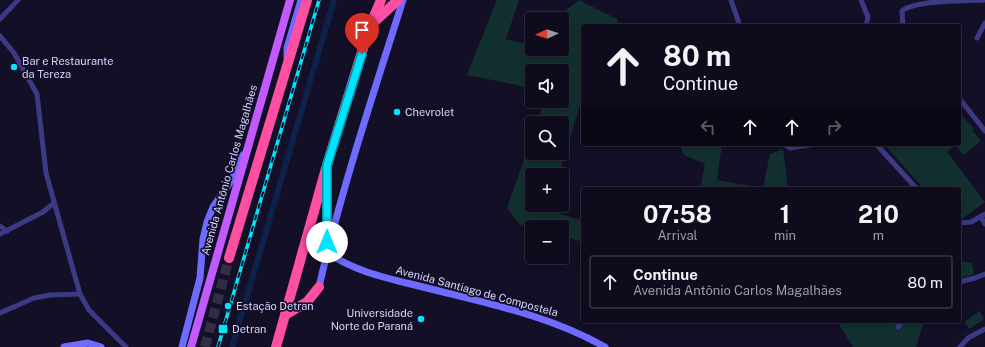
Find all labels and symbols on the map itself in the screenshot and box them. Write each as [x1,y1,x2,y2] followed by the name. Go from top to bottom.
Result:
[525,12,569,56] north arrow
[345,13,379,54] pin
[22,55,113,80] place label: Bar e Restaurante da Tereza
[9,62,19,72] marker: Bar e Restaurante da Tereza
[199,83,259,257] street label: Avenida Antônio Carlos Magalhães
[405,106,454,118] place label: Chevrolet
[392,107,402,117] marker: Chevrolet
[306,221,348,263] position arrow
[394,263,560,319] street label: Avenida Santiago de Compostela
[236,300,314,313] place label: Estação Detran
[223,301,233,311] marker: Estação Detran
[331,307,413,332] place label: Universidade Norte do Paraná
[416,314,426,324] marker: Universidade Norte do Paraná
[217,323,229,335] marker: Detran
[232,323,266,335] place label: Detran

